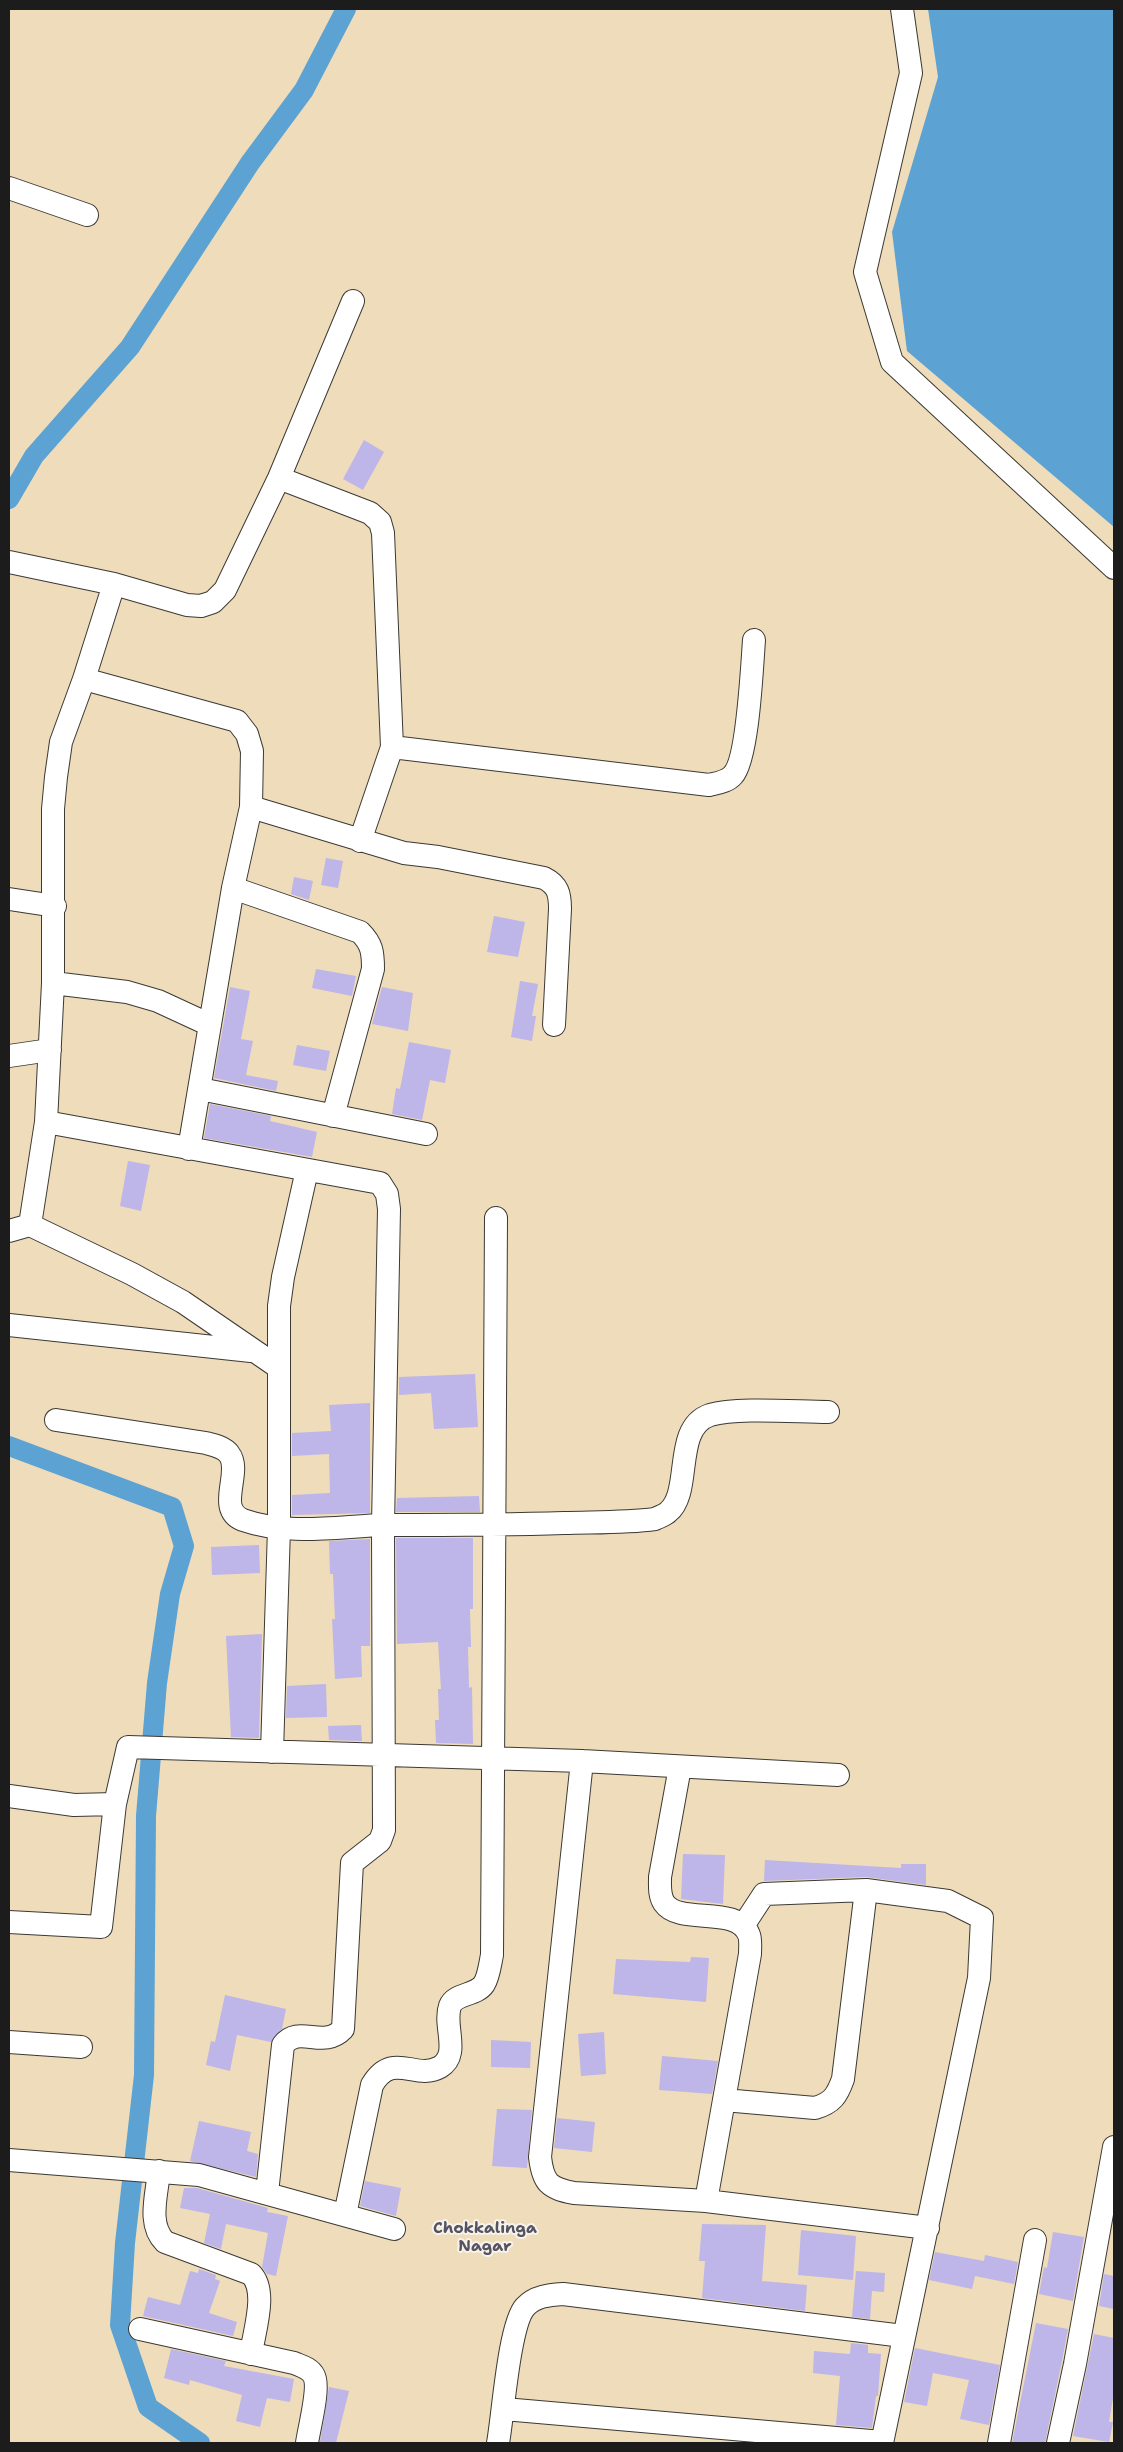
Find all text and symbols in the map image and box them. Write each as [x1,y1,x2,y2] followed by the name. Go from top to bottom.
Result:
[433,2219,537,2257] district label: Chokkalinga Nagar

